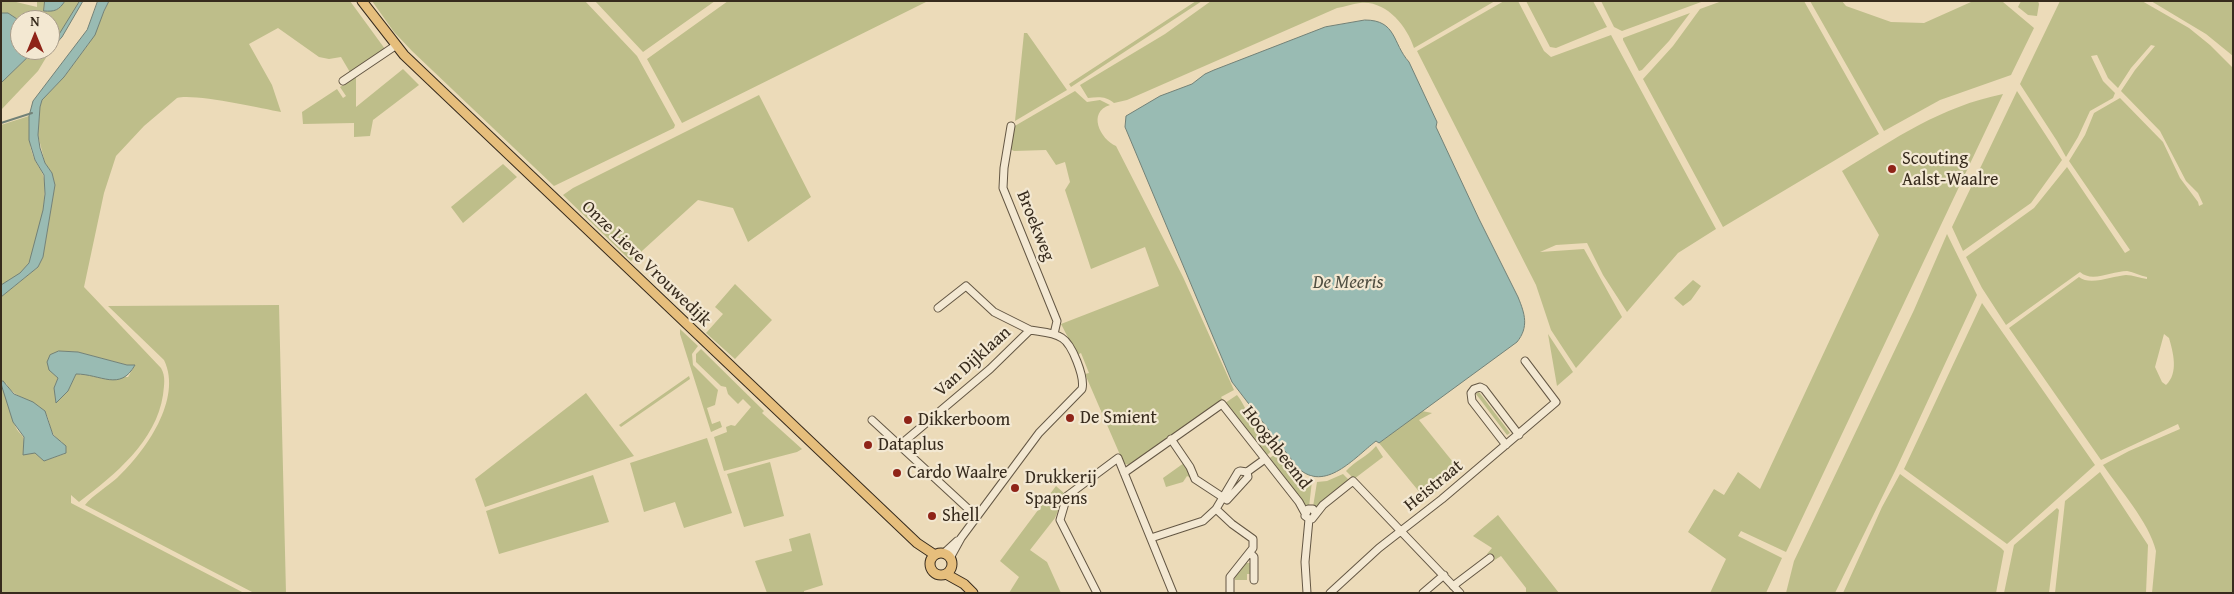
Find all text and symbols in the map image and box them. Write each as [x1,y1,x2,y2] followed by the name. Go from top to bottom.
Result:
[10,10,60,60] north arrow
[30,11,40,31] text: N
[1902,148,1998,190] place label: Scouting Aalst-Waalre
[1886,163,1898,175] marker: Scouting Aalst-Waalre
[1011,188,1059,264] street label: Broekweg
[577,197,715,331] street label: Onze Lieve Vrouwedijk
[1313,272,1383,294] water label: De Meeris
[930,322,1016,402] street label: Van Dijklaan
[1237,402,1315,494] street label: Hooghbeemd
[1080,407,1157,429] place label: De Smient
[918,409,1010,431] place label: Dikkerboom
[1064,412,1076,424] marker: De Smient
[902,414,914,426] marker: Dikkerboom
[878,434,944,456] place label: Dataplus
[862,439,874,451] marker: Dataplus
[1400,456,1468,516] street label: Heistraat
[907,462,1008,484] place label: Cardo Waalre
[891,467,903,479] marker: Cardo Waalre
[1025,467,1097,509] place label: Drukkerij Spapens
[1009,482,1021,494] marker: Drukkerij Spapens
[942,505,979,527] place label: Shell
[926,510,938,522] marker: Shell

